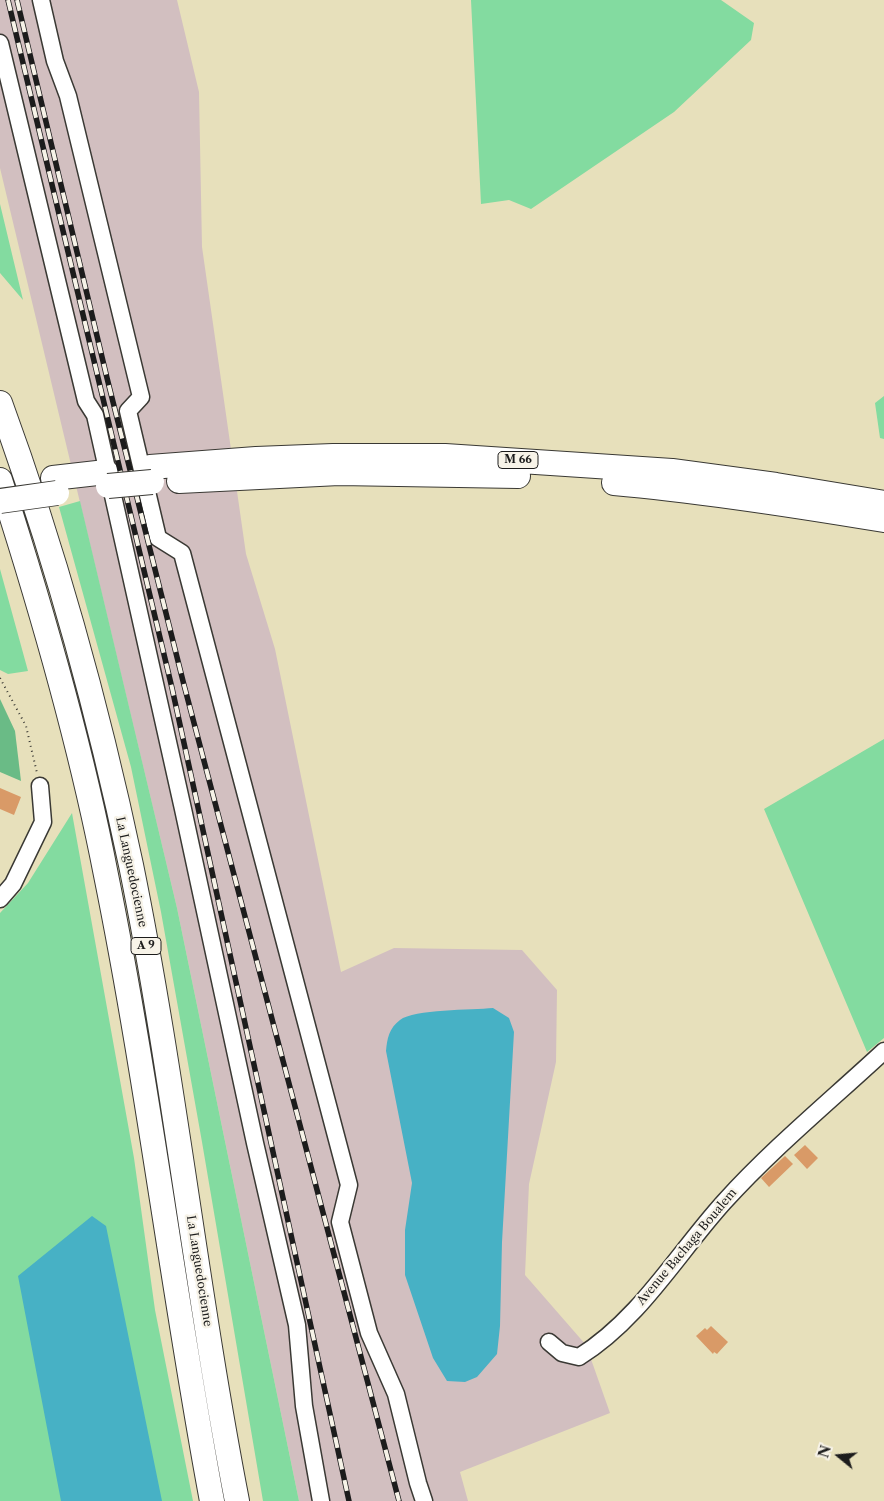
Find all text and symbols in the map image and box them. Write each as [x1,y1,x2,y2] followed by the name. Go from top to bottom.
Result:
[498,452,538,468] road number: M 66
[112,815,150,929] street label: La Languedocienne
[131,938,161,954] road number: A 9
[634,1186,740,1308] street label: Avenue Bachaga Boualem
[183,1214,215,1328] street label: La Languedocienne
[814,1431,864,1481] north arrow
[814,1443,835,1460] text: N

